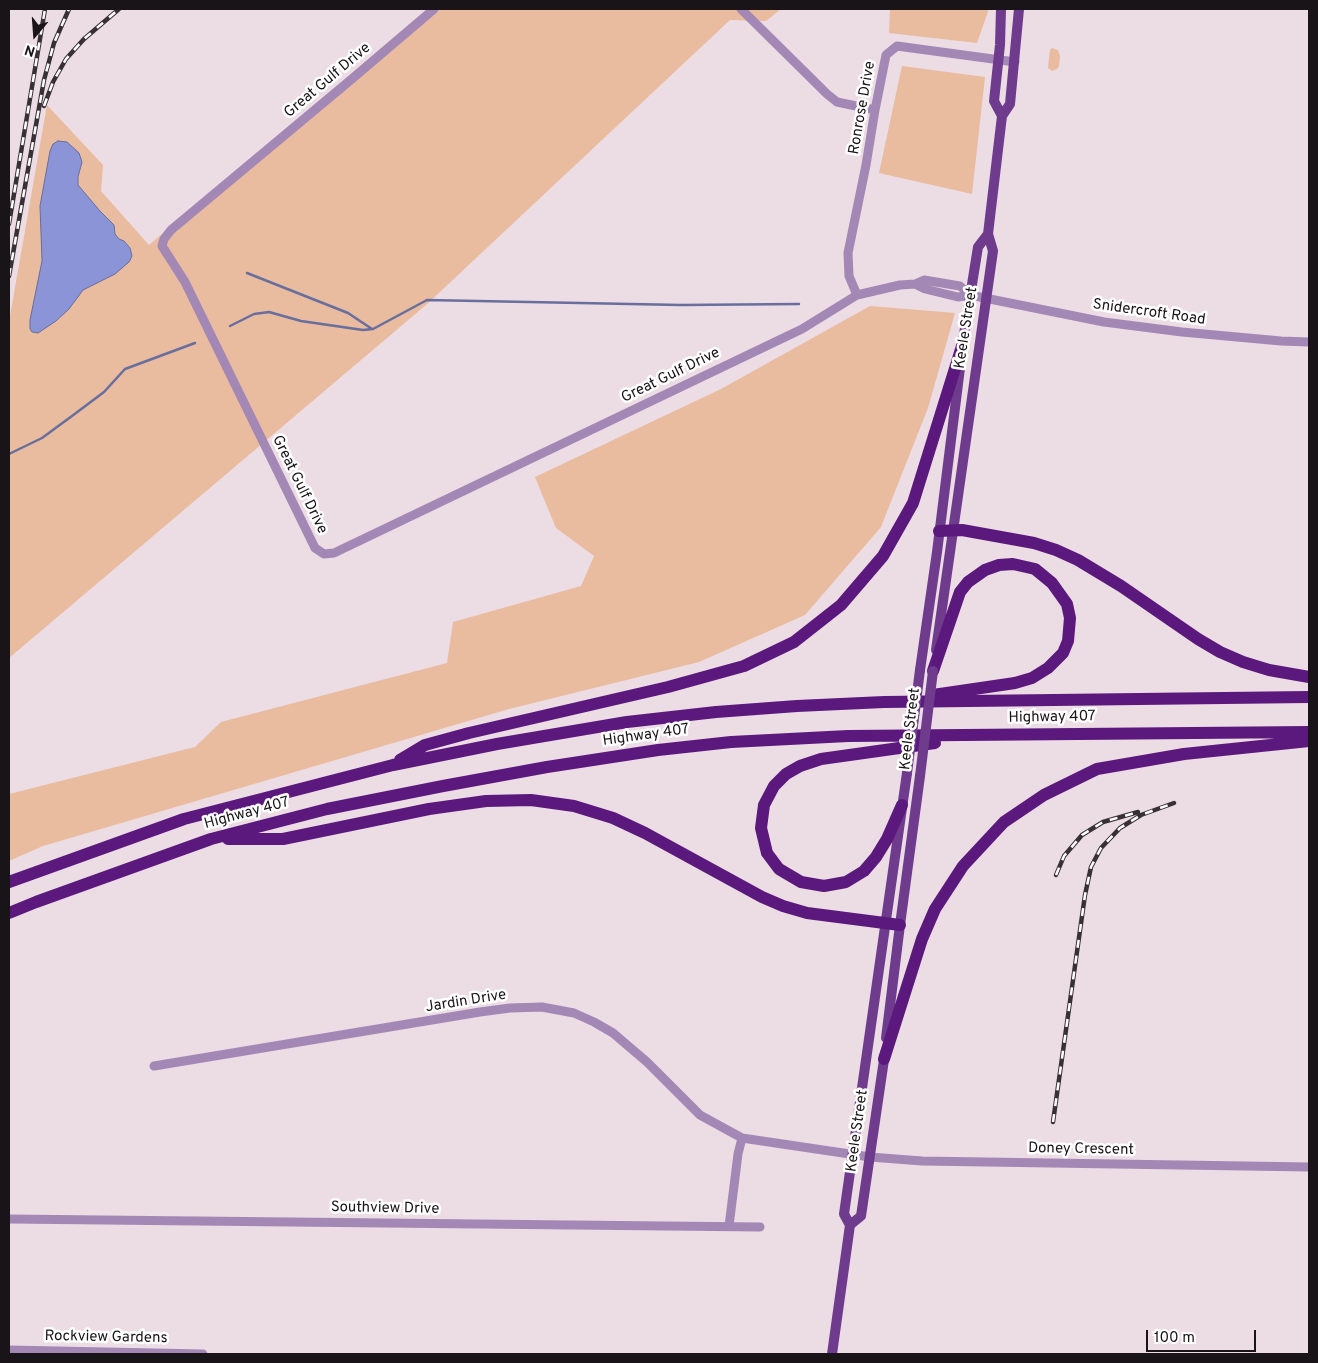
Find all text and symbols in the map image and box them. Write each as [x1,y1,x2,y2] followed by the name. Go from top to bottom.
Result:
[10,10,60,60] north arrow
[23,40,38,59] text: N
[281,40,375,122] street label: Great Gulf Drive
[846,60,880,156] street label: Ronrose Drive
[952,286,982,370] street label: Keele Street
[1091,296,1207,330] street label: Snidercroft Road
[619,344,723,408] street label: Great Gulf Drive
[267,433,331,537] street label: Great Gulf Drive
[897,687,925,771] street label: Keele Street
[1008,708,1096,728] street label: Highway 407
[602,721,690,751] street label: Highway 407
[203,794,291,834] street label: Highway 407
[424,987,508,1017] street label: Jardin Drive
[843,1089,873,1173] street label: Keele Street
[1028,1140,1134,1160] street label: Doney Crescent
[331,1199,439,1219] street label: Southview Drive
[1148,1320,1258,1352] scale bar
[44,1328,168,1348] street label: Rockview Gardens
[1154,1329,1195,1348] text: 100 m

